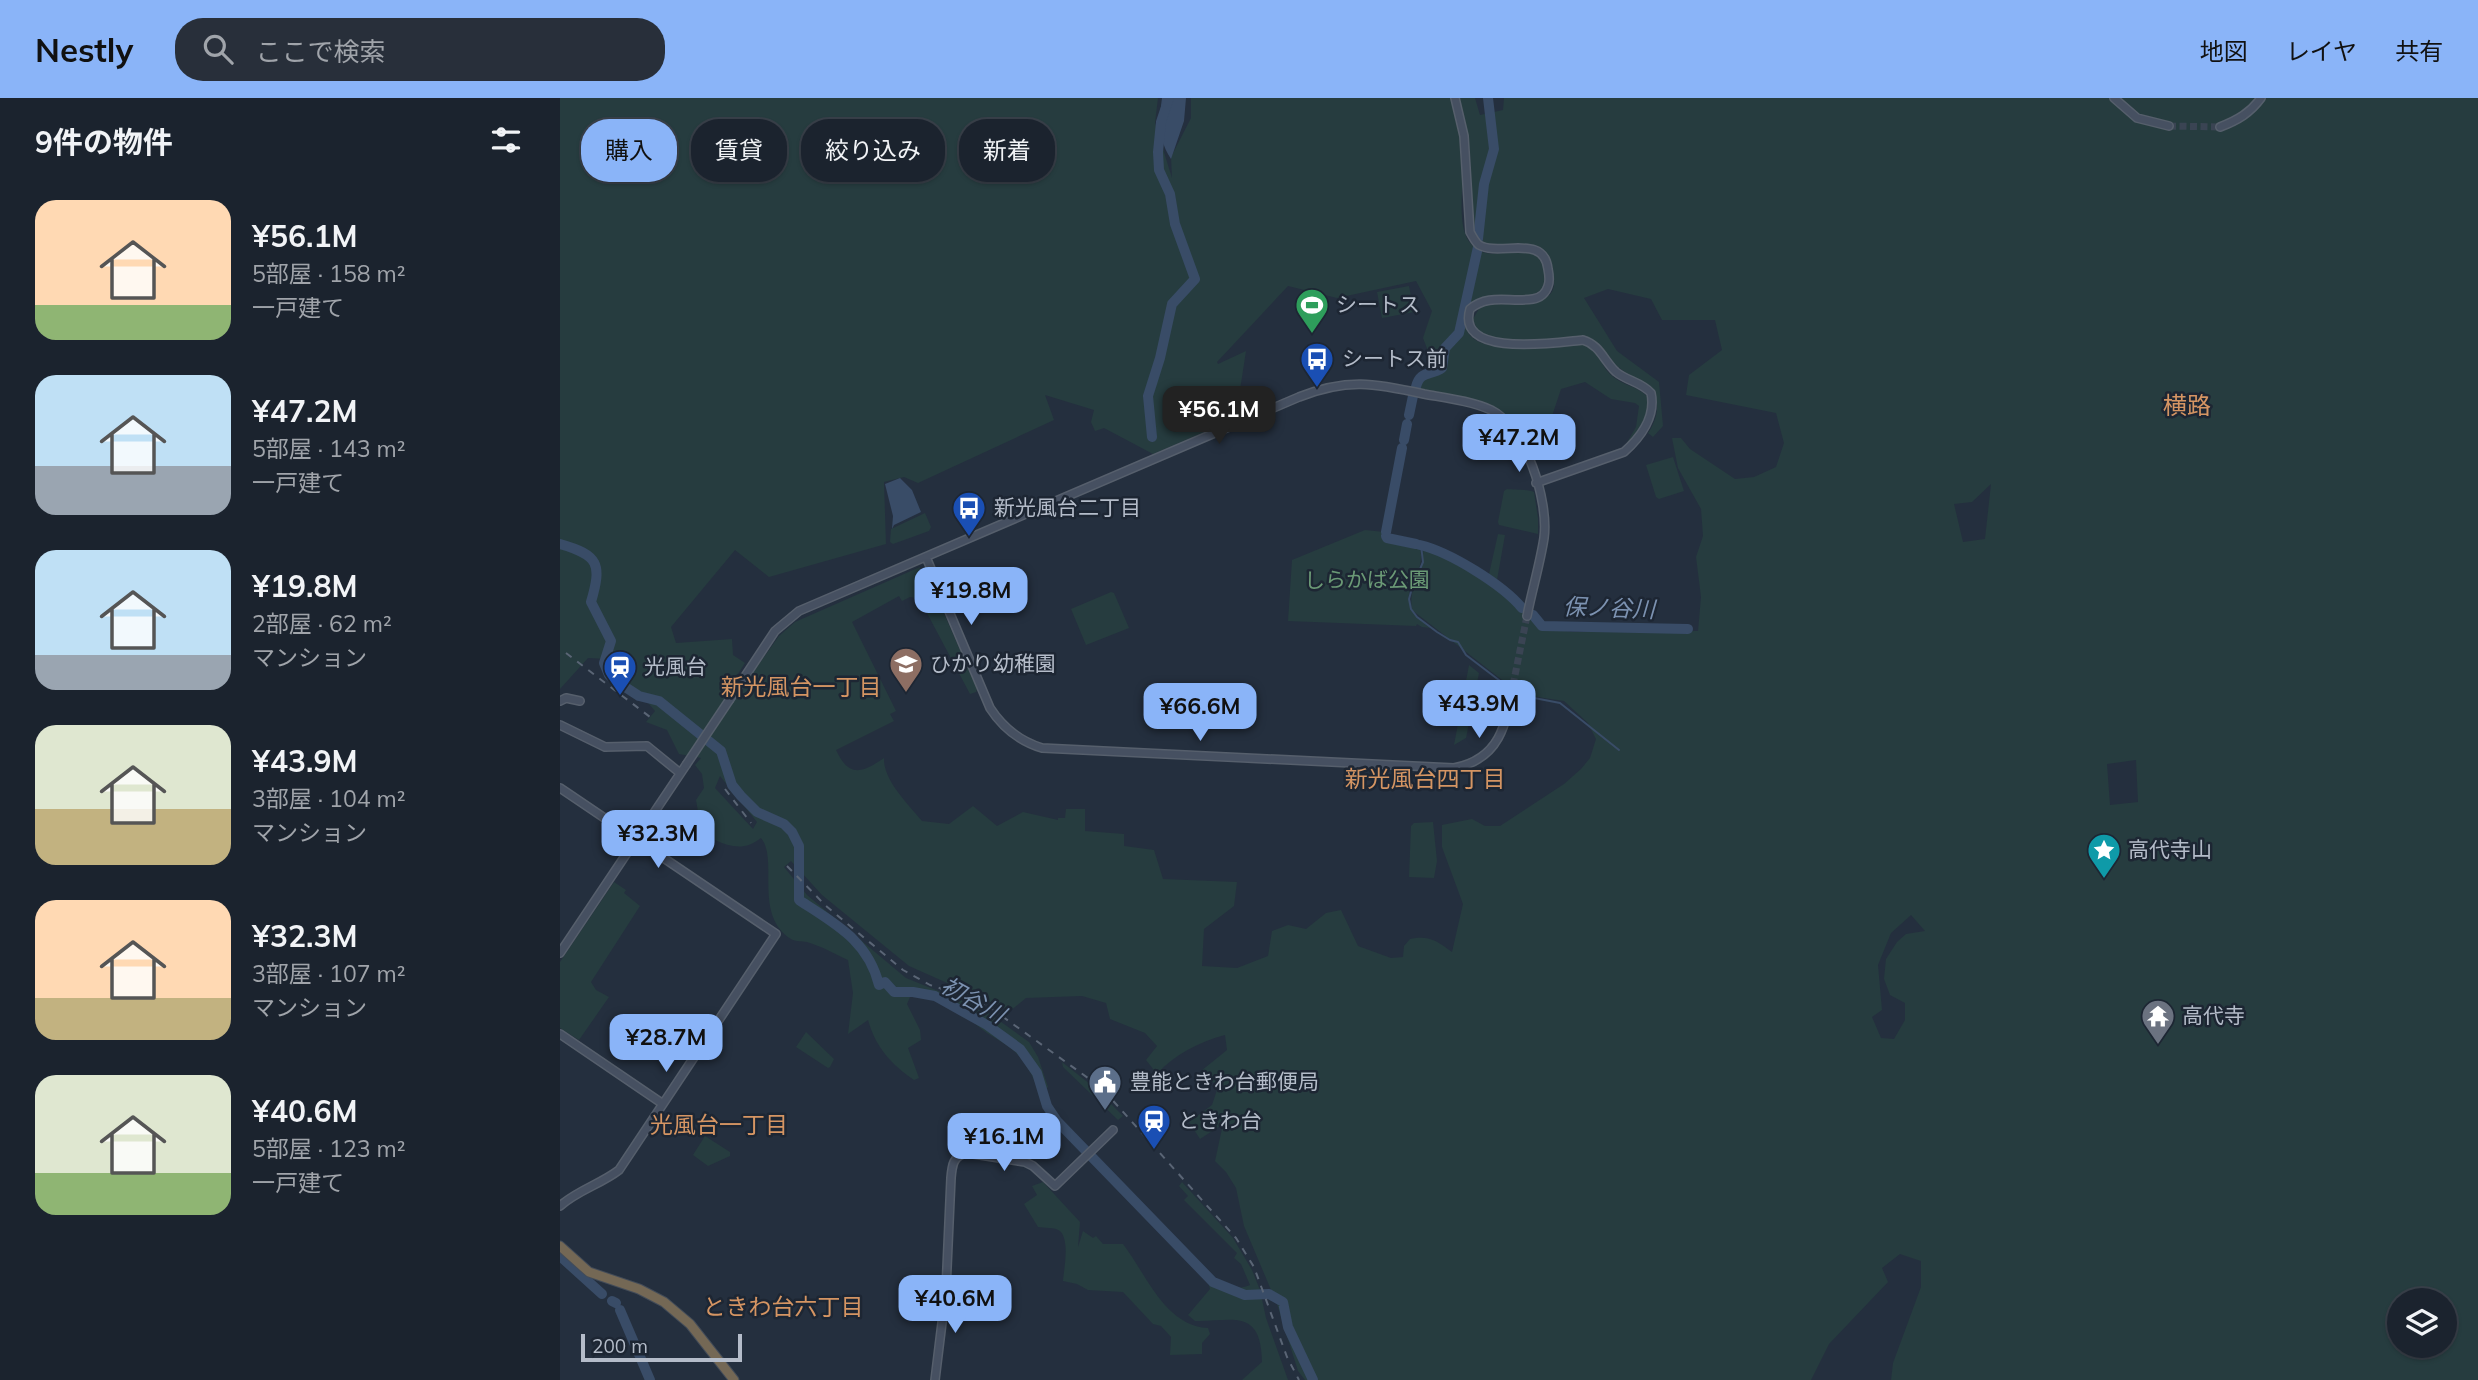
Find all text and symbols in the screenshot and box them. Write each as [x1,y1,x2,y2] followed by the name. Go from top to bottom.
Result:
[175,18,665,81] search box
[35,29,133,70] text: Nestly
[199,30,237,68] icon: search
[255,35,385,68] text: ここで検索
[2200,36,2248,66] text: 地図
[2286,36,2357,66] text: レイヤ
[2395,36,2443,66] text: 共有
[581,119,677,182] chip: 購入
[691,119,787,182] chip: 賃貸
[801,119,945,182] chip: 絞り込み
[959,119,1055,182] chip: 新着
[487,121,525,159] icon: filters
[35,123,173,161] text: 9件の物件
[252,217,358,255] text: ¥56.1M
[91,228,175,312] icon: home
[252,259,405,288] text: 5部屋 · 158 m²
[1293,286,1331,335] sports icon: シートス
[1336,291,1420,317] place label: シートス
[252,293,344,322] text: 一戸建て
[1298,340,1336,389] bus stop icon: シートス前
[1342,345,1447,371] place label: シートス前
[1162,386,1276,446] pin: ¥56.1M
[2163,390,2211,420] district label: 横路
[252,392,358,430] text: ¥47.2M
[1179,394,1259,423] text: ¥56.1M
[91,403,175,487] icon: home
[1462,414,1576,474] pin: ¥47.2M
[1479,422,1559,451] text: ¥47.2M
[252,434,405,463] text: 5部屋 · 143 m²
[252,468,344,497] text: 一戸建て
[950,489,988,538] bus stop icon: 新光風台二丁目
[994,494,1141,520] place label: 新光風台二丁目
[1304,566,1430,592] park label: しらかば公園
[252,567,358,605] text: ¥19.8M
[914,568,1028,627] pin: ¥19.8M
[931,575,1011,604] text: ¥19.8M
[91,578,175,662] icon: home
[1563,591,1658,624] water label: 保ノ谷川
[252,609,392,638] text: 2部屋 · 62 m²
[252,643,367,672] text: マンション
[887,645,925,694] school or university icon: ひかり幼稚園
[601,648,639,697] station icon: 光風台
[930,650,1056,676] place label: ひかり幼稚園
[644,653,707,679] place label: 光風台
[721,672,882,701] district label: 新光風台一丁目
[1422,680,1536,740] pin: ¥43.9M
[1143,684,1257,743] pin: ¥66.6M
[1439,688,1519,717] text: ¥43.9M
[1160,691,1240,720] text: ¥66.6M
[252,742,358,780] text: ¥43.9M
[91,753,175,837] icon: home
[1345,764,1506,793] district label: 新光風台四丁目
[252,784,405,813] text: 3部屋 · 104 m²
[601,810,715,870] pin: ¥32.3M
[252,818,367,847] text: マンション
[618,818,698,847] text: ¥32.3M
[2085,831,2123,880] place icon: 高代寺山
[2128,836,2212,862] place label: 高代寺山
[252,917,358,955] text: ¥32.3M
[91,928,175,1012] icon: home
[252,959,405,988] text: 3部屋 · 107 m²
[936,970,1013,1030] water label: 初谷川
[252,993,367,1022] text: マンション
[2139,997,2177,1046] temple icon: 高代寺
[2182,1002,2245,1028] place label: 高代寺
[609,1014,723,1074] pin: ¥28.7M
[626,1022,706,1051] text: ¥28.7M
[1086,1063,1124,1112] public building icon: 豊能ときわ台郵便局
[1130,1068,1319,1094] place label: 豊能ときわ台郵便局
[252,1092,358,1130] text: ¥40.6M
[1135,1102,1173,1151] station icon: ときわ台
[91,1103,175,1187] icon: home
[1178,1107,1262,1133] place label: ときわ台
[650,1110,788,1139] district label: 光風台一丁目
[947,1114,1061,1173] pin: ¥16.1M
[964,1121,1044,1150] text: ¥16.1M
[252,1134,405,1163] text: 5部屋 · 123 m²
[252,1168,344,1197] text: 一戸建て
[898,1276,1012,1335] pin: ¥40.6M
[915,1283,995,1312] text: ¥40.6M
[2387,1288,2457,1358] map controls
[2387,1288,2457,1358] button: layers
[703,1292,864,1321] district label: ときわ台六丁目
[581,1331,742,1363] scale bar
[592,1334,648,1358] text: 200 m

